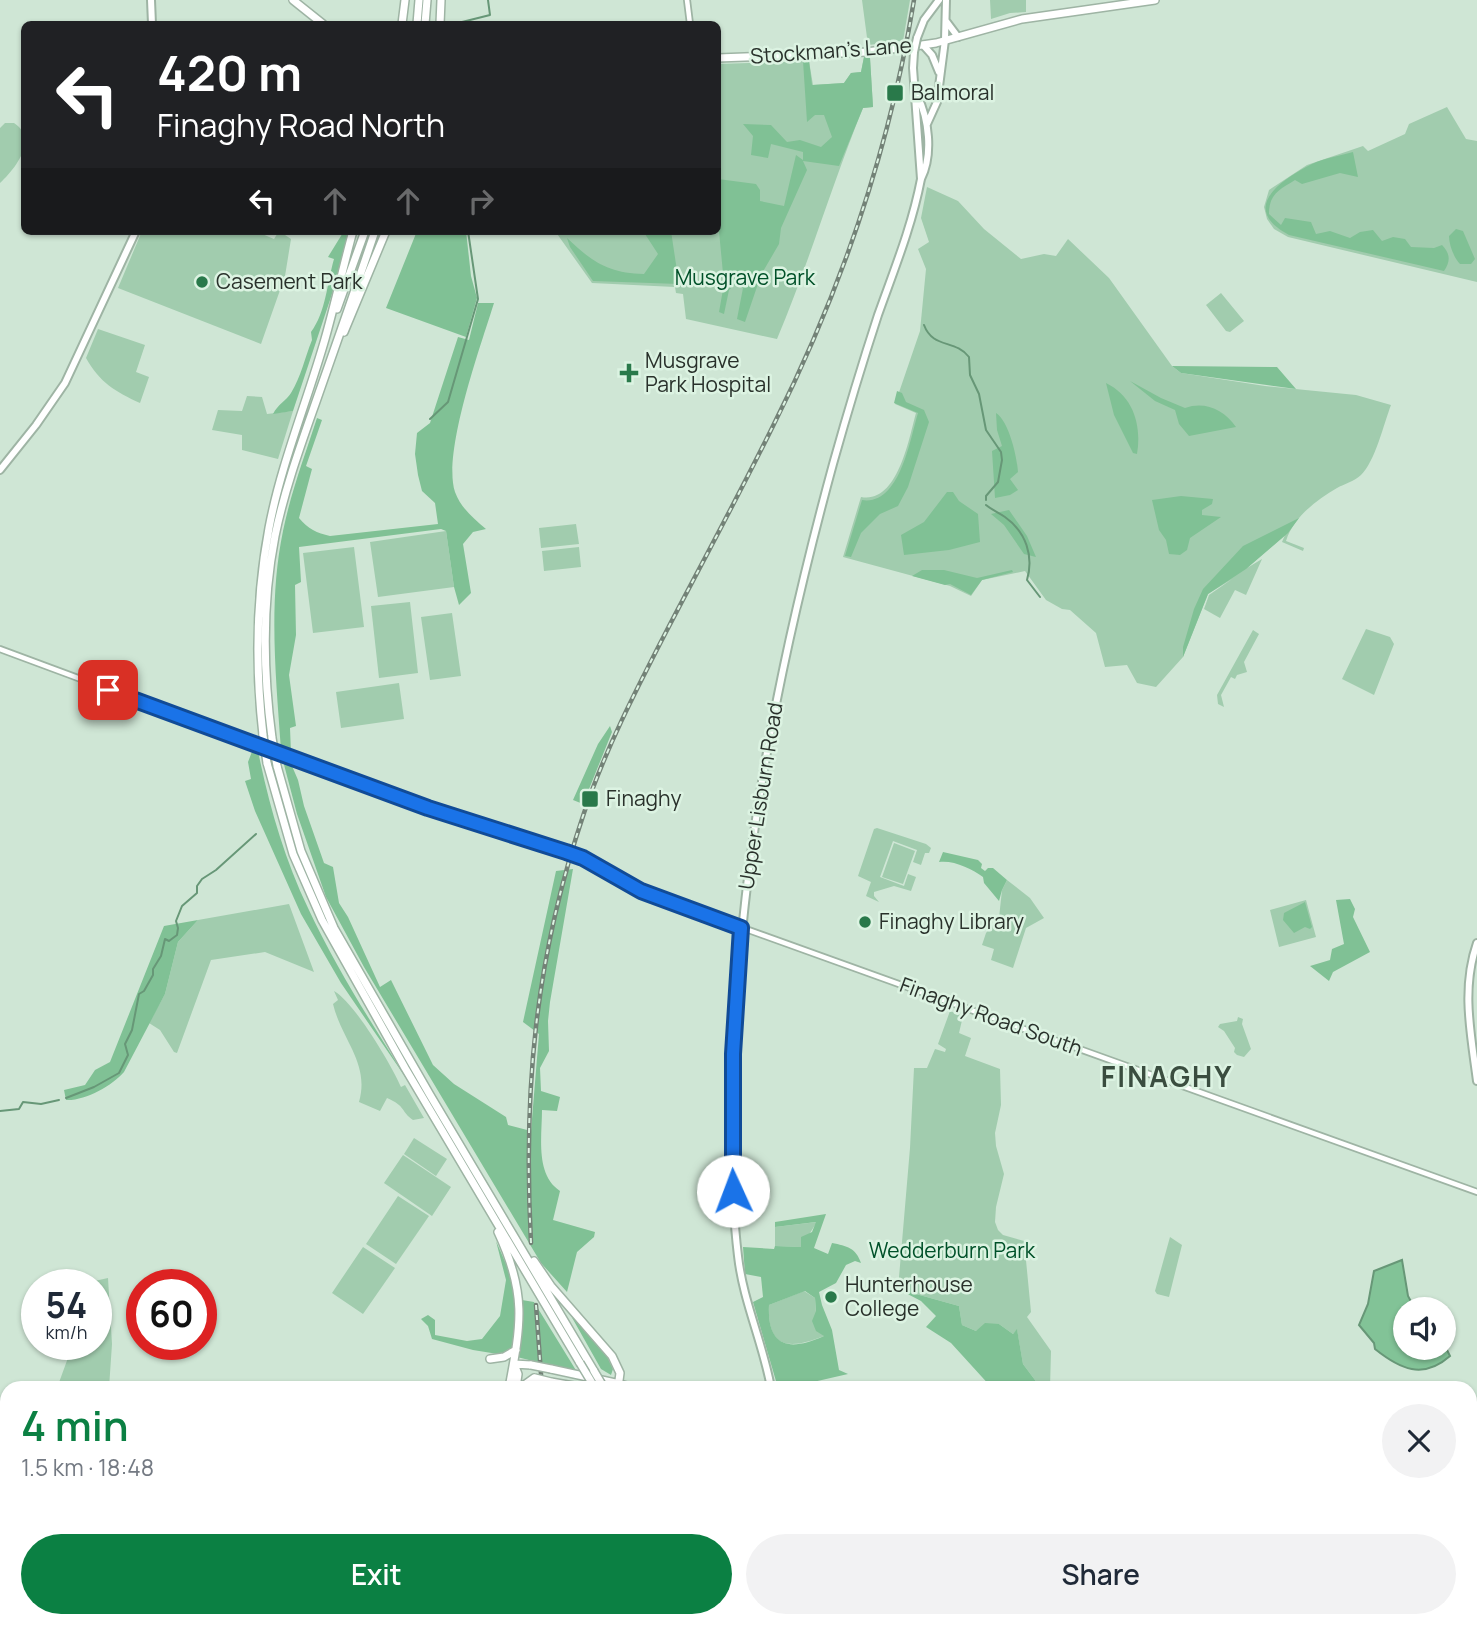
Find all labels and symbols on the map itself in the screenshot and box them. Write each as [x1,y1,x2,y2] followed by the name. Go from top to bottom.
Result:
[749,30,913,70] street label: Stockman's Lane
[911,78,994,106] place label: Balmoral
[885,83,905,103] marker: Balmoral
[675,263,816,291] park label: Musgrave Park
[216,267,363,295] place label: Casement Park
[194,274,210,290] marker: Casement Park
[645,346,771,398] place label: Musgrave Park Hospital
[619,363,639,383] marker: Musgrave Park Hospital
[78,660,138,720] pin
[731,700,789,891] street label: Upper Lisburn Road
[606,784,682,812] place label: Finaghy
[580,789,600,809] marker: Finaghy
[879,907,1024,935] place label: Finaghy Library
[857,914,873,930] marker: Finaghy Library
[896,970,1087,1062] street label: Finaghy Road South
[1101,1057,1233,1095] district label: FINAGHY
[696,1154,770,1228] position arrow
[869,1236,1036,1264] park label: Wedderburn Park
[126,1269,217,1360] speed limit sign: 60
[845,1270,973,1322] place label: Hunterhouse College
[823,1289,839,1305] marker: Hunterhouse College

